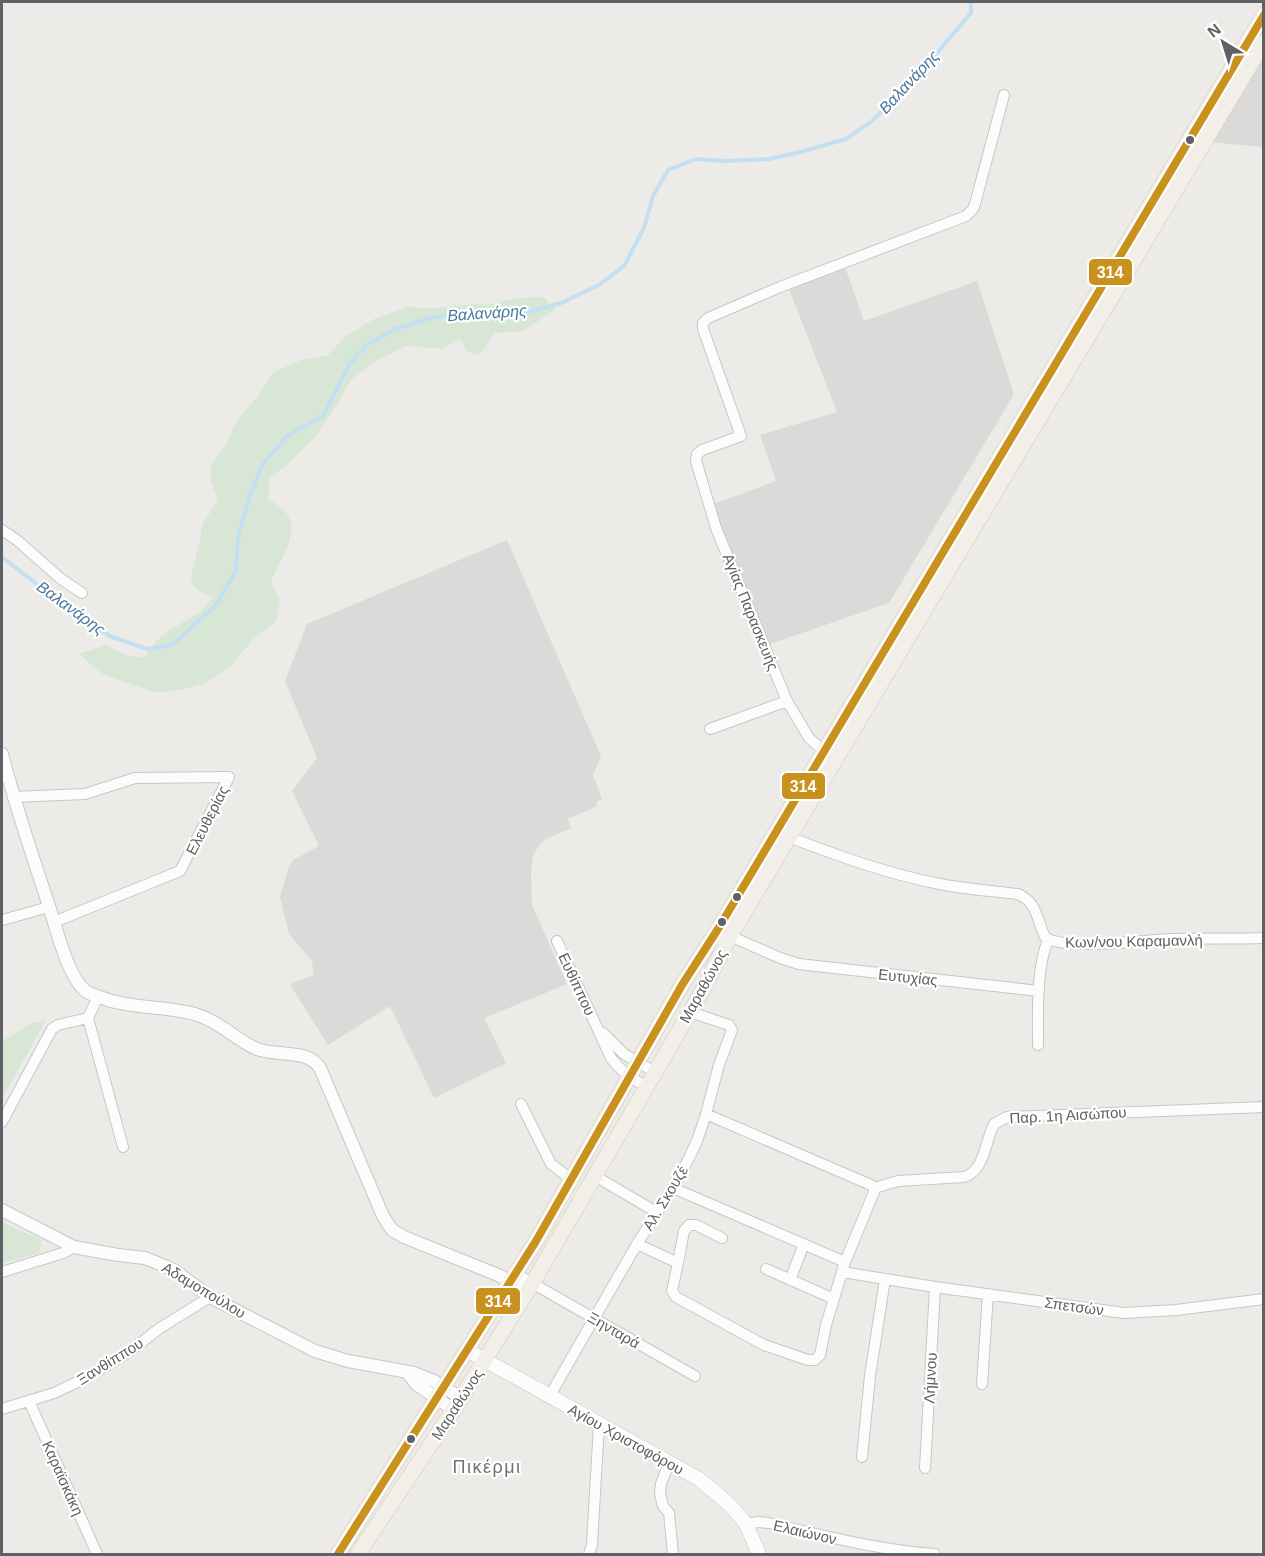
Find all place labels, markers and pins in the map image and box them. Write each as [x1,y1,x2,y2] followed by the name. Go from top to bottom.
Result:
[1184,134,1196,146] unlabelled marker
[731,891,743,903] unlabelled marker
[716,916,728,928] unlabelled marker
[405,1433,417,1445] unlabelled marker

